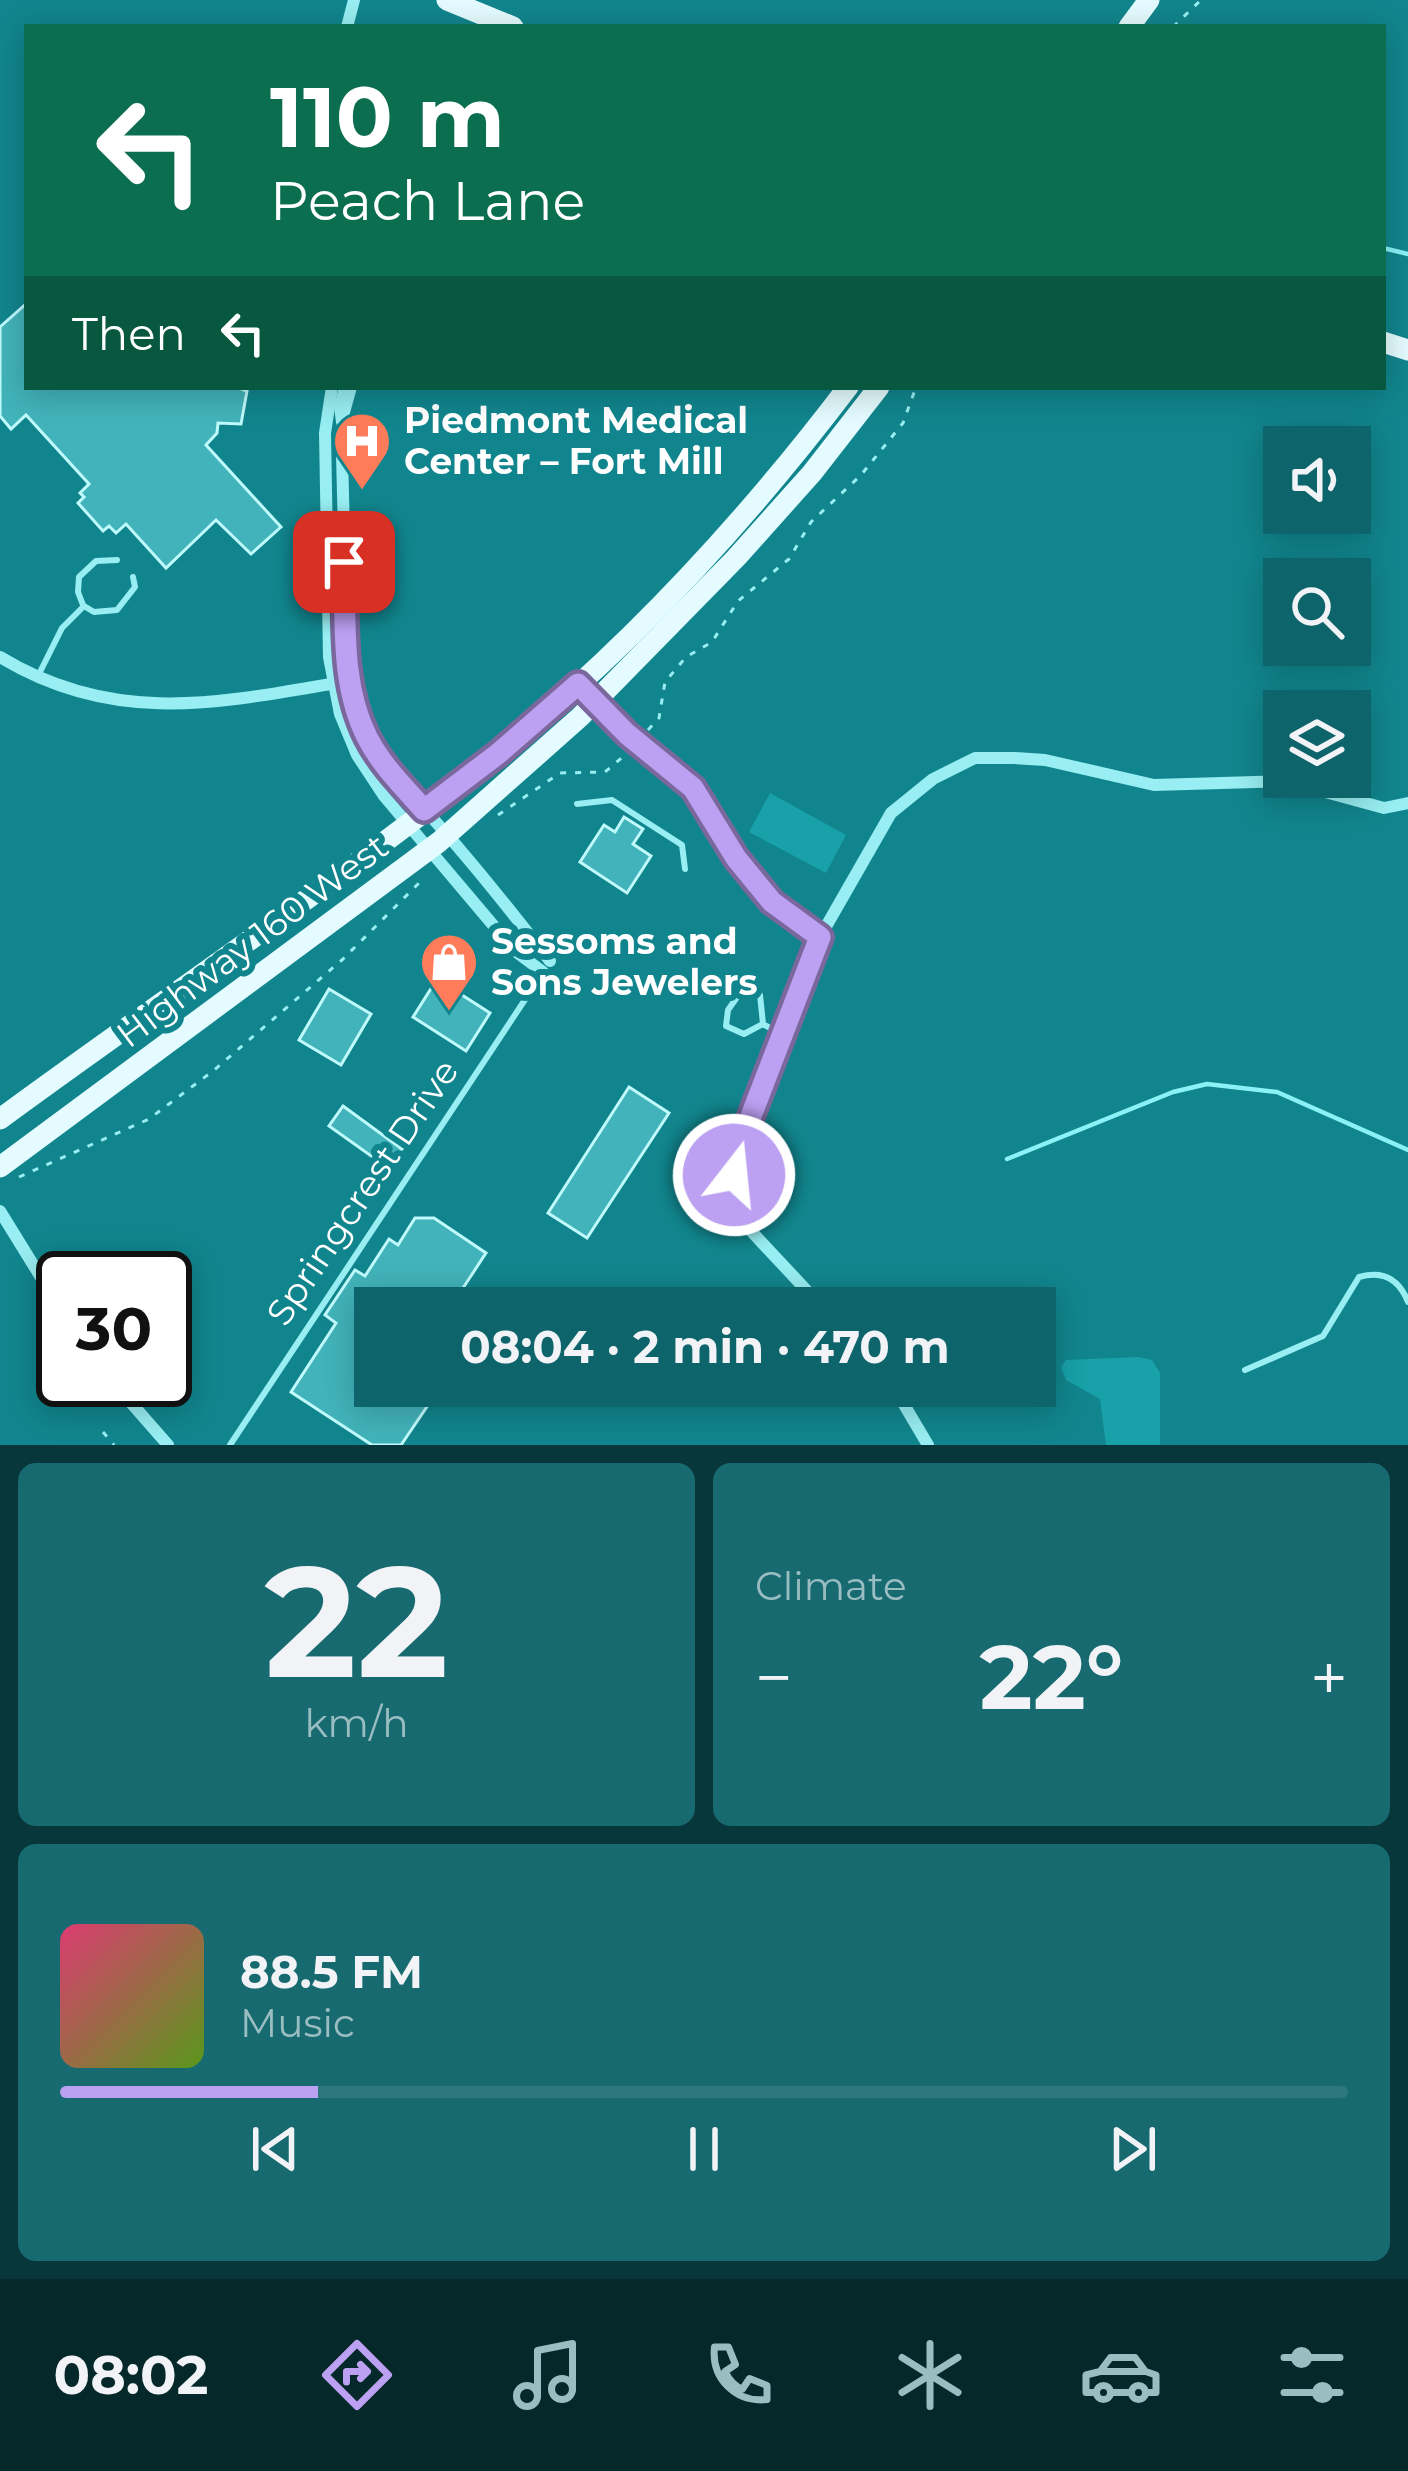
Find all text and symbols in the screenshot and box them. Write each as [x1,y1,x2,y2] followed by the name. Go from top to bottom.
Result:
[270,66,505,168] text: 110 m
[72,72,228,228] icon: left
[270,168,585,234] text: Peach Lane
[210,300,276,366] icon: left
[72,306,186,361] text: Then
[404,398,748,483] place label: Piedmont Medical Center – Fort Mill
[331,410,393,492] hospital icon: Piedmont Medical Center – Fort Mill
[1263,426,1371,798] map controls
[1263,426,1371,534] button: sound
[293,511,395,613] pin
[311,529,377,595] icon: arrive
[1263,558,1371,666] button: search
[1263,690,1371,798] button: layers
[108,824,396,1056] street label: Highway 160 West
[491,919,758,1004] place label: Sessoms and Sons Jewelers
[418,931,480,1013] shop icon: Sessoms and Sons Jewelers
[257,1051,467,1333] street label: Springcrest Drive
[671,1112,797,1238] position arrow
[36,1251,192,1407] speed limit sign: 30
[460,1319,950,1374] text: 08:04 · 2 min · 470 m
[264,1526,449,1716] text: 22
[755,1562,907,1610] text: Climate
[980,1622,1123,1732] text: 22°
[755,1637,793,1718] text: −
[1310,1637,1348,1718] text: +
[304,1699,409,1747] text: km/h
[240,1944,423,1999] text: 88.5 FM
[240,1999,355,2047] text: Music
[242,2116,308,2182] icon: previous
[671,2116,737,2182] icon: pause
[1100,2116,1166,2182] icon: next
[315,2333,399,2417] icon: directions
[506,2333,590,2417] icon: music
[697,2333,781,2417] icon: phone
[888,2333,972,2417] icon: climate
[1079,2333,1163,2417] icon: car
[1270,2333,1354,2417] icon: filters
[54,2342,208,2408] text: 08:02

